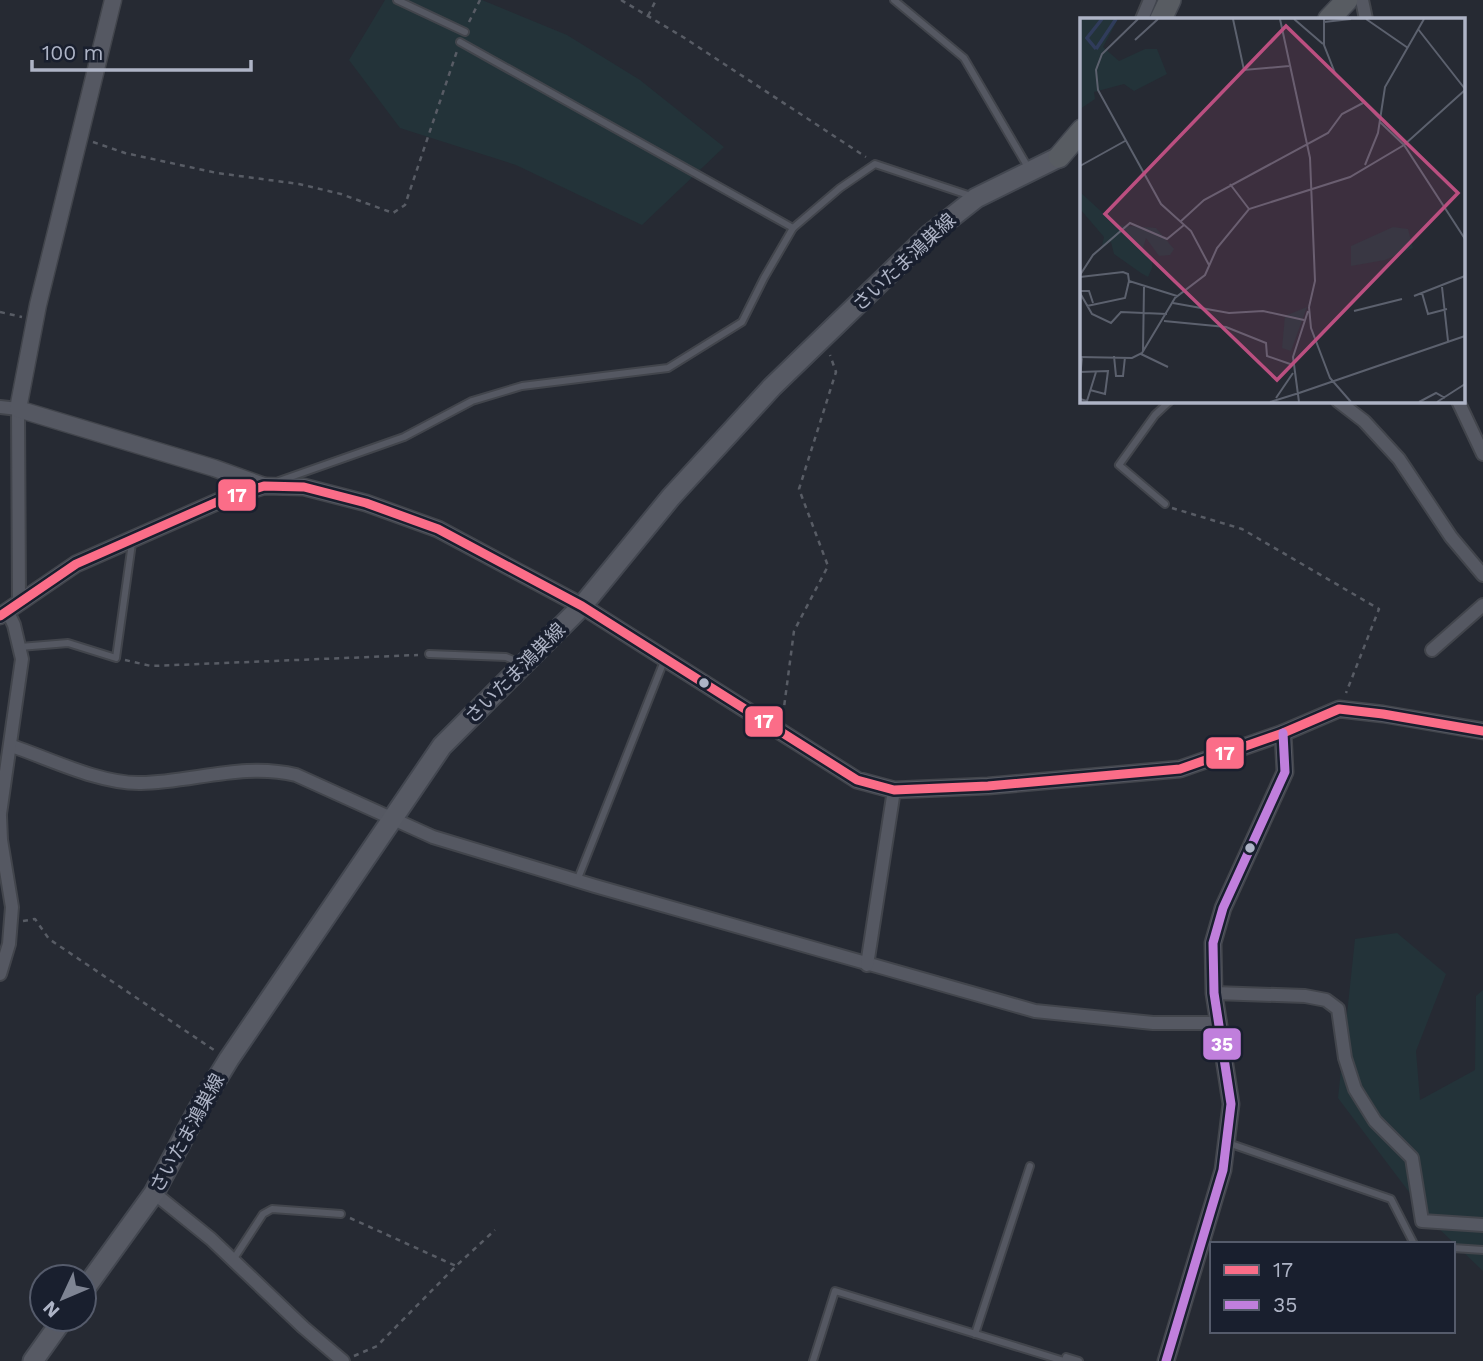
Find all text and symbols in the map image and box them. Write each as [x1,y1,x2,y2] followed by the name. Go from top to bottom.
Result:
[1080,18,1466,402] inset map
[32,28,250,72] scale bar
[42,40,104,65] text: 100 m
[848,208,960,316] street label: さいたま鴻巣線
[217,478,257,512] line badge: 17
[227,484,247,507] text: 17
[460,618,570,728] street label: さいたま鴻巣線
[697,676,711,690] unlabelled marker
[744,705,784,738] line badge: 17
[754,710,774,733] text: 17
[1205,736,1245,770] line badge: 17
[1215,742,1235,765] text: 17
[1243,841,1257,855] unlabelled marker
[1202,1027,1242,1061] line badge: 35
[1211,1033,1233,1056] text: 35
[145,1070,229,1196] street label: さいたま鴻巣線
[1210,1242,1455,1333] legend
[1273,1257,1293,1282] text: 17
[28,1263,98,1333] north arrow
[1273,1292,1297,1317] text: 35
[38,1296,64,1323] text: N

